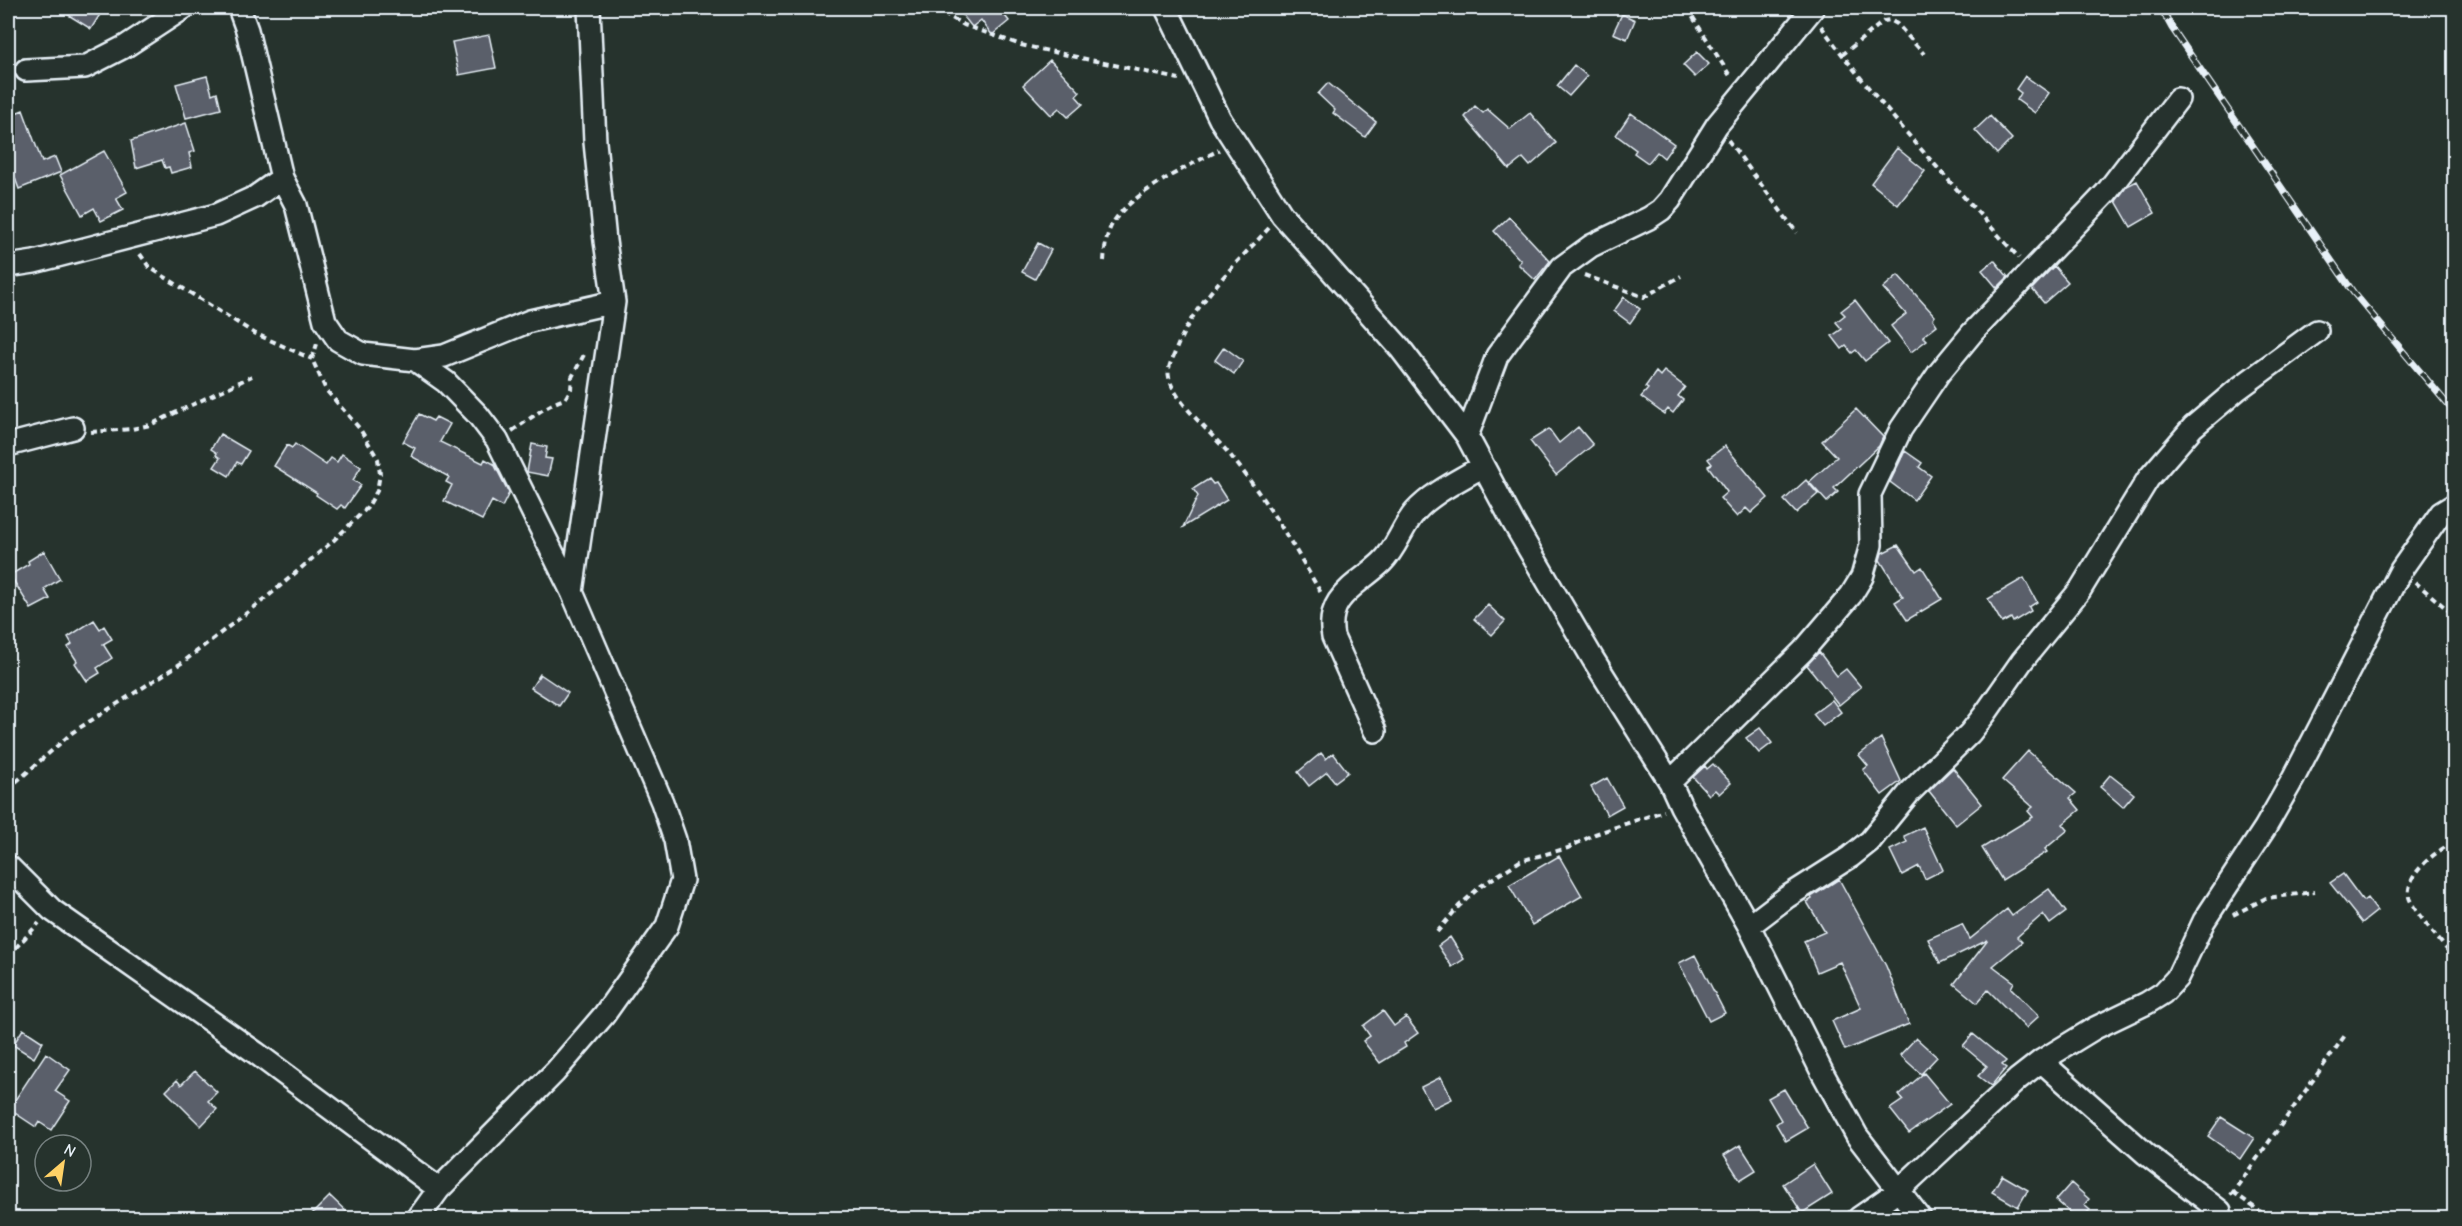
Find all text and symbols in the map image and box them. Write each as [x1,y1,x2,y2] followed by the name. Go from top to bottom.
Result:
[33,1133,93,1193] north arrow
[61,1140,79,1161] text: N

